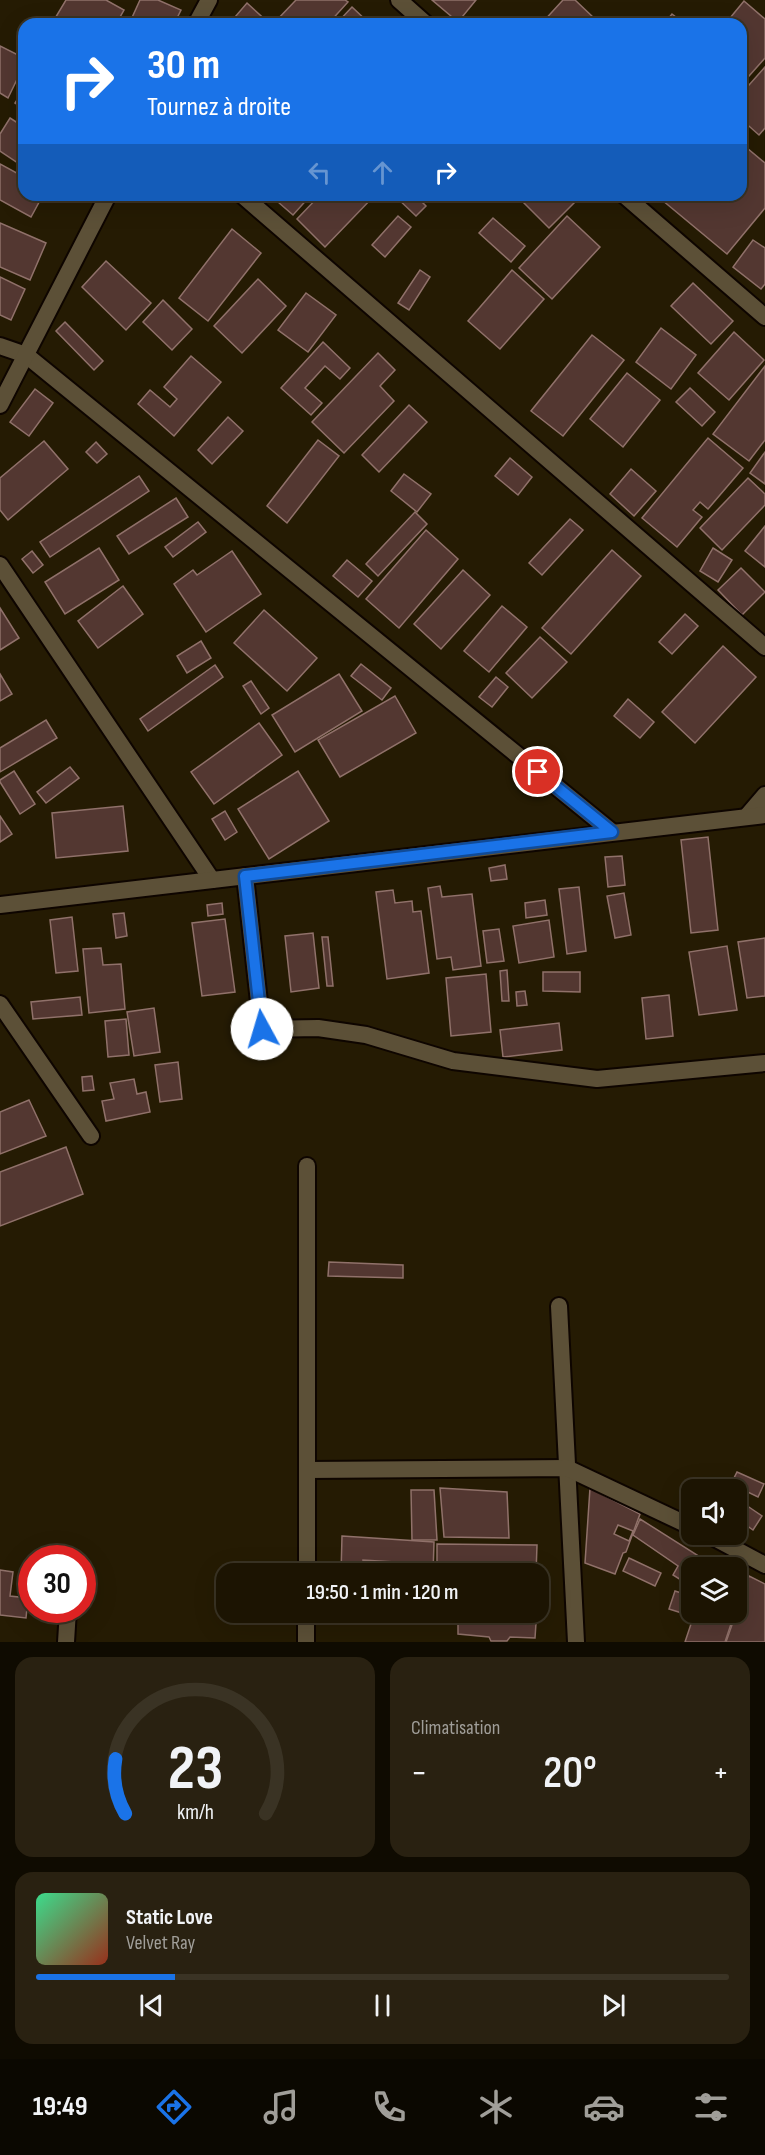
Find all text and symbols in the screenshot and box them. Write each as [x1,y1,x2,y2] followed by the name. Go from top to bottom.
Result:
[147,40,220,91] text: 30 m
[48,42,126,120] icon: right
[147,91,291,123] text: Tournez à droite
[303,156,336,189] icon: left
[366,156,399,189] icon: ahead
[429,156,462,189] icon: right
[512,746,563,797] pin
[521,755,554,788] icon: arrive
[230,997,294,1061] position arrow
[681,1479,747,1623] map controls
[681,1479,747,1545] button: sound
[18,1545,96,1623] speed limit sign: 30
[681,1557,747,1623] button: layers
[307,1579,458,1606] text: 19:50 · 1 min · 120 m
[411,1716,500,1740] text: Climatisation
[167,1732,223,1807] text: 23
[543,1746,597,1801] text: 20°
[411,1753,427,1793] text: −
[713,1753,729,1793] text: +
[176,1800,214,1825] text: km/h
[126,1904,213,1931] text: Static Love
[126,1931,195,1955] text: Velvet Ray
[135,1989,168,2022] icon: previous
[366,1989,399,2022] icon: pause
[597,1989,630,2022] icon: next
[153,2086,195,2128] icon: directions
[260,2086,302,2128] icon: music
[368,2086,410,2128] icon: phone
[475,2086,517,2128] icon: climate
[583,2086,625,2128] icon: car
[690,2086,732,2128] icon: filters
[33,2091,88,2123] text: 19:49

